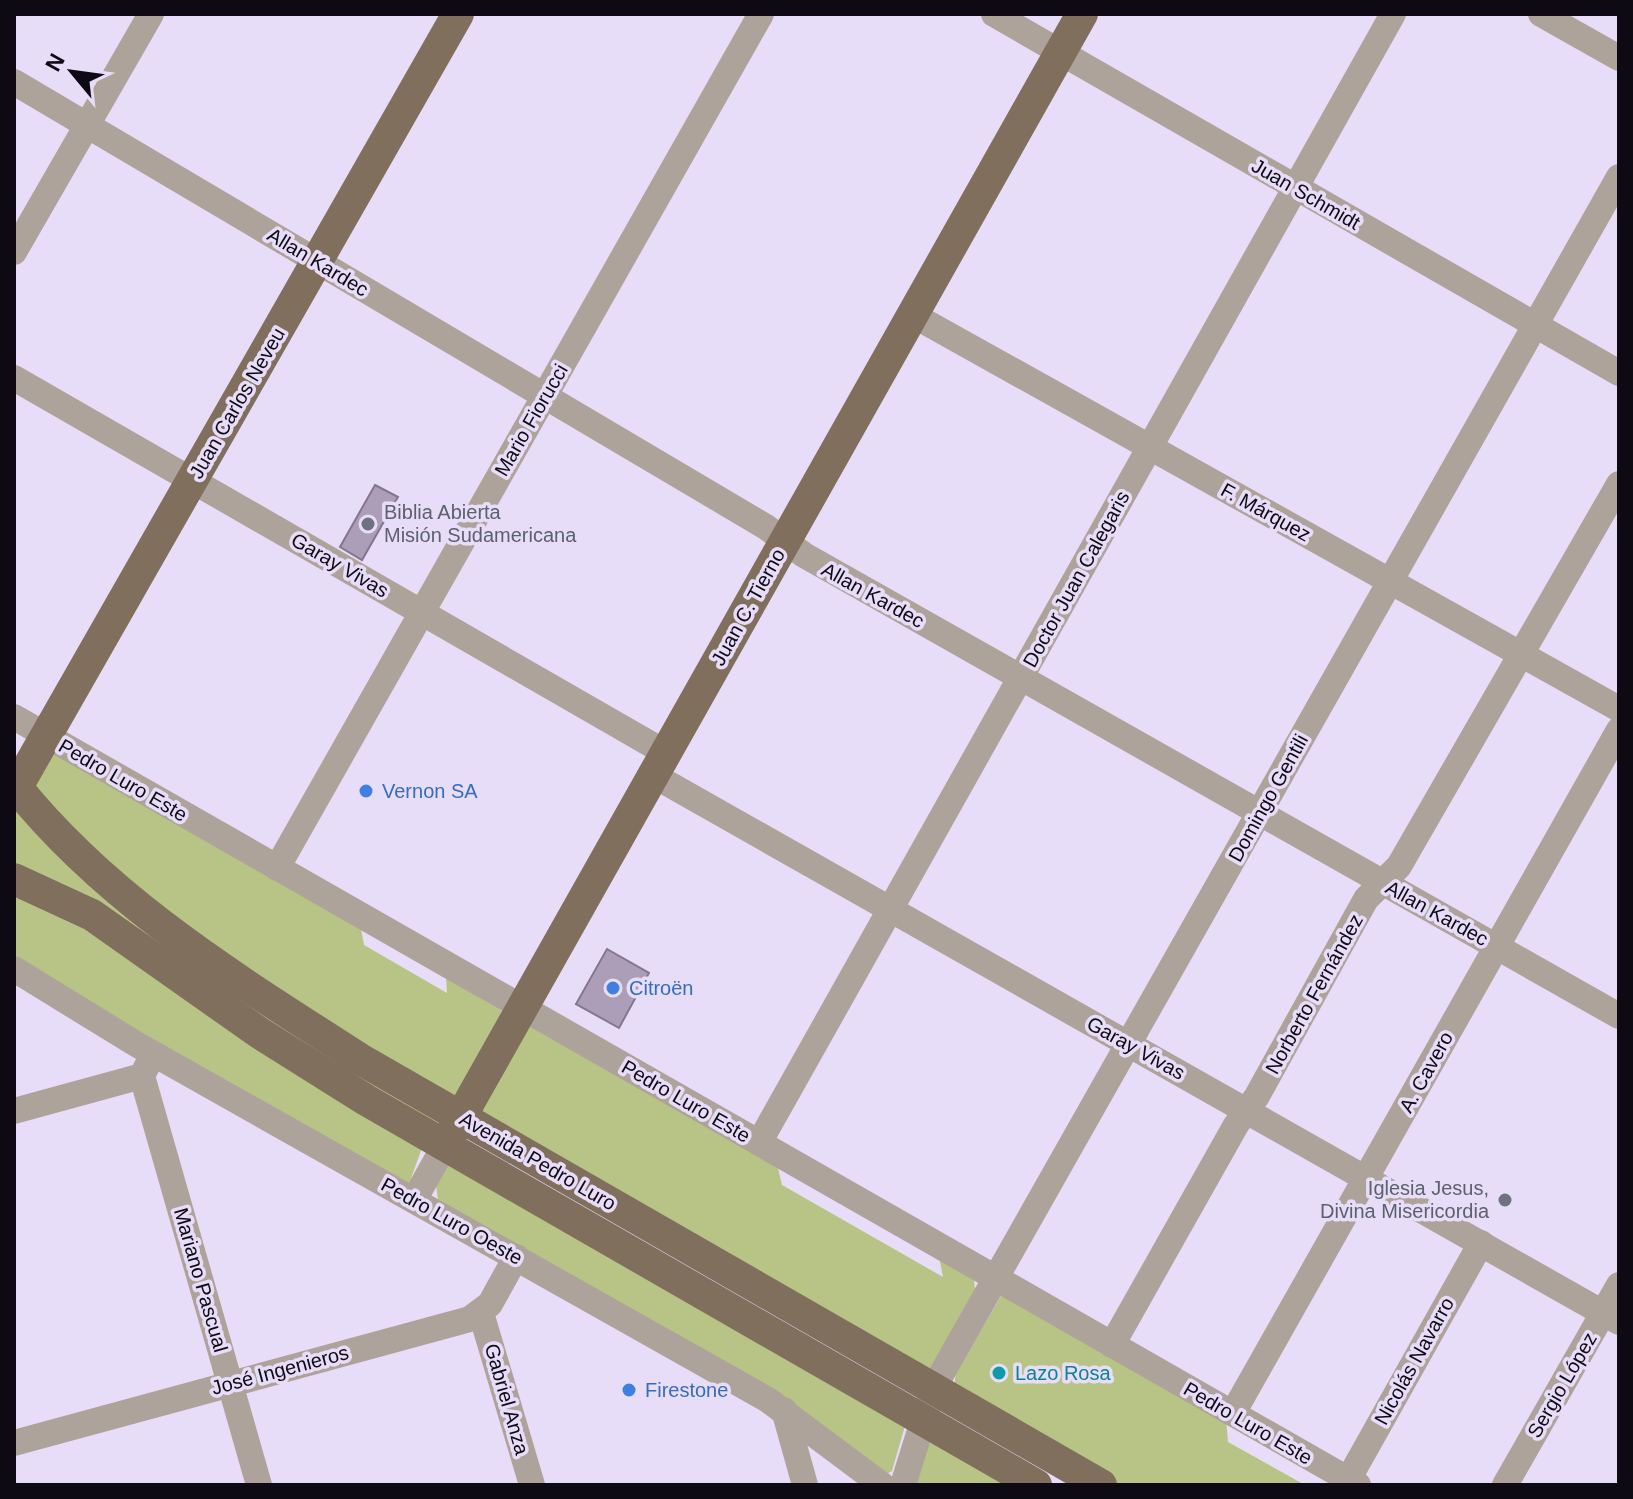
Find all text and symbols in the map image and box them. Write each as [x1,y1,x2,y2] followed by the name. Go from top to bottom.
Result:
[32,32,112,112] north arrow
[40,50,70,76] text: N
[1248,154,1364,234] street label: Juan Schmidt
[264,223,372,301] street label: Allan Kardec
[185,324,289,482] street label: Juan Carlos Neveu
[490,360,572,480] street label: Mario Fiorucci
[1217,478,1315,546] street label: F. Márquez
[1018,487,1134,671] street label: Doctor Juan Calegaris
[384,501,577,546] place label: Biblia Abierta Misión Sudamericana
[359,515,377,533] marker: Biblia Abierta Misión Sudamericana
[287,528,393,602] street label: Garay Vivas
[707,545,789,669] street label: Juan C. Tierno
[818,558,928,632] street label: Allan Kardec
[1224,730,1312,866] street label: Domingo Gentili
[55,734,191,826] street label: Pedro Luro Este
[382,780,478,802] place label: Vernon SA
[357,782,375,800] marker: Vernon SA
[1382,876,1492,950] street label: Allan Kardec
[1261,910,1367,1078] street label: Norberto Fernández
[629,977,693,999] place label: Citroën
[604,979,622,997] marker: Citroën
[1083,1012,1189,1084] street label: Garay Vivas
[1395,1028,1457,1116] street label: A. Cavero
[618,1055,754,1147] street label: Pedro Luro Este
[456,1107,620,1215] street label: Avenida Pedro Luro
[378,1173,526,1269] street label: Pedro Luro Oeste
[1320,1177,1490,1222] place label: Iglesia Jesus, Divina Misericordia
[1496,1191,1514,1209] marker: Iglesia Jesus, Divina Misericordia
[170,1205,232,1355] street label: Mariano Pascual
[1370,1293,1458,1429] street label: Nicolás Navarro
[1523,1328,1601,1442] street label: Sergio López
[209,1341,351,1399] street label: José Ingenieros
[481,1341,534,1458] street label: Gabriel Anza
[1015,1362,1111,1384] place label: Lazo Rosa
[990,1364,1008,1382] marker: Lazo Rosa
[1180,1377,1316,1469] street label: Pedro Luro Este
[645,1379,728,1401] place label: Firestone
[620,1381,638,1399] marker: Firestone

